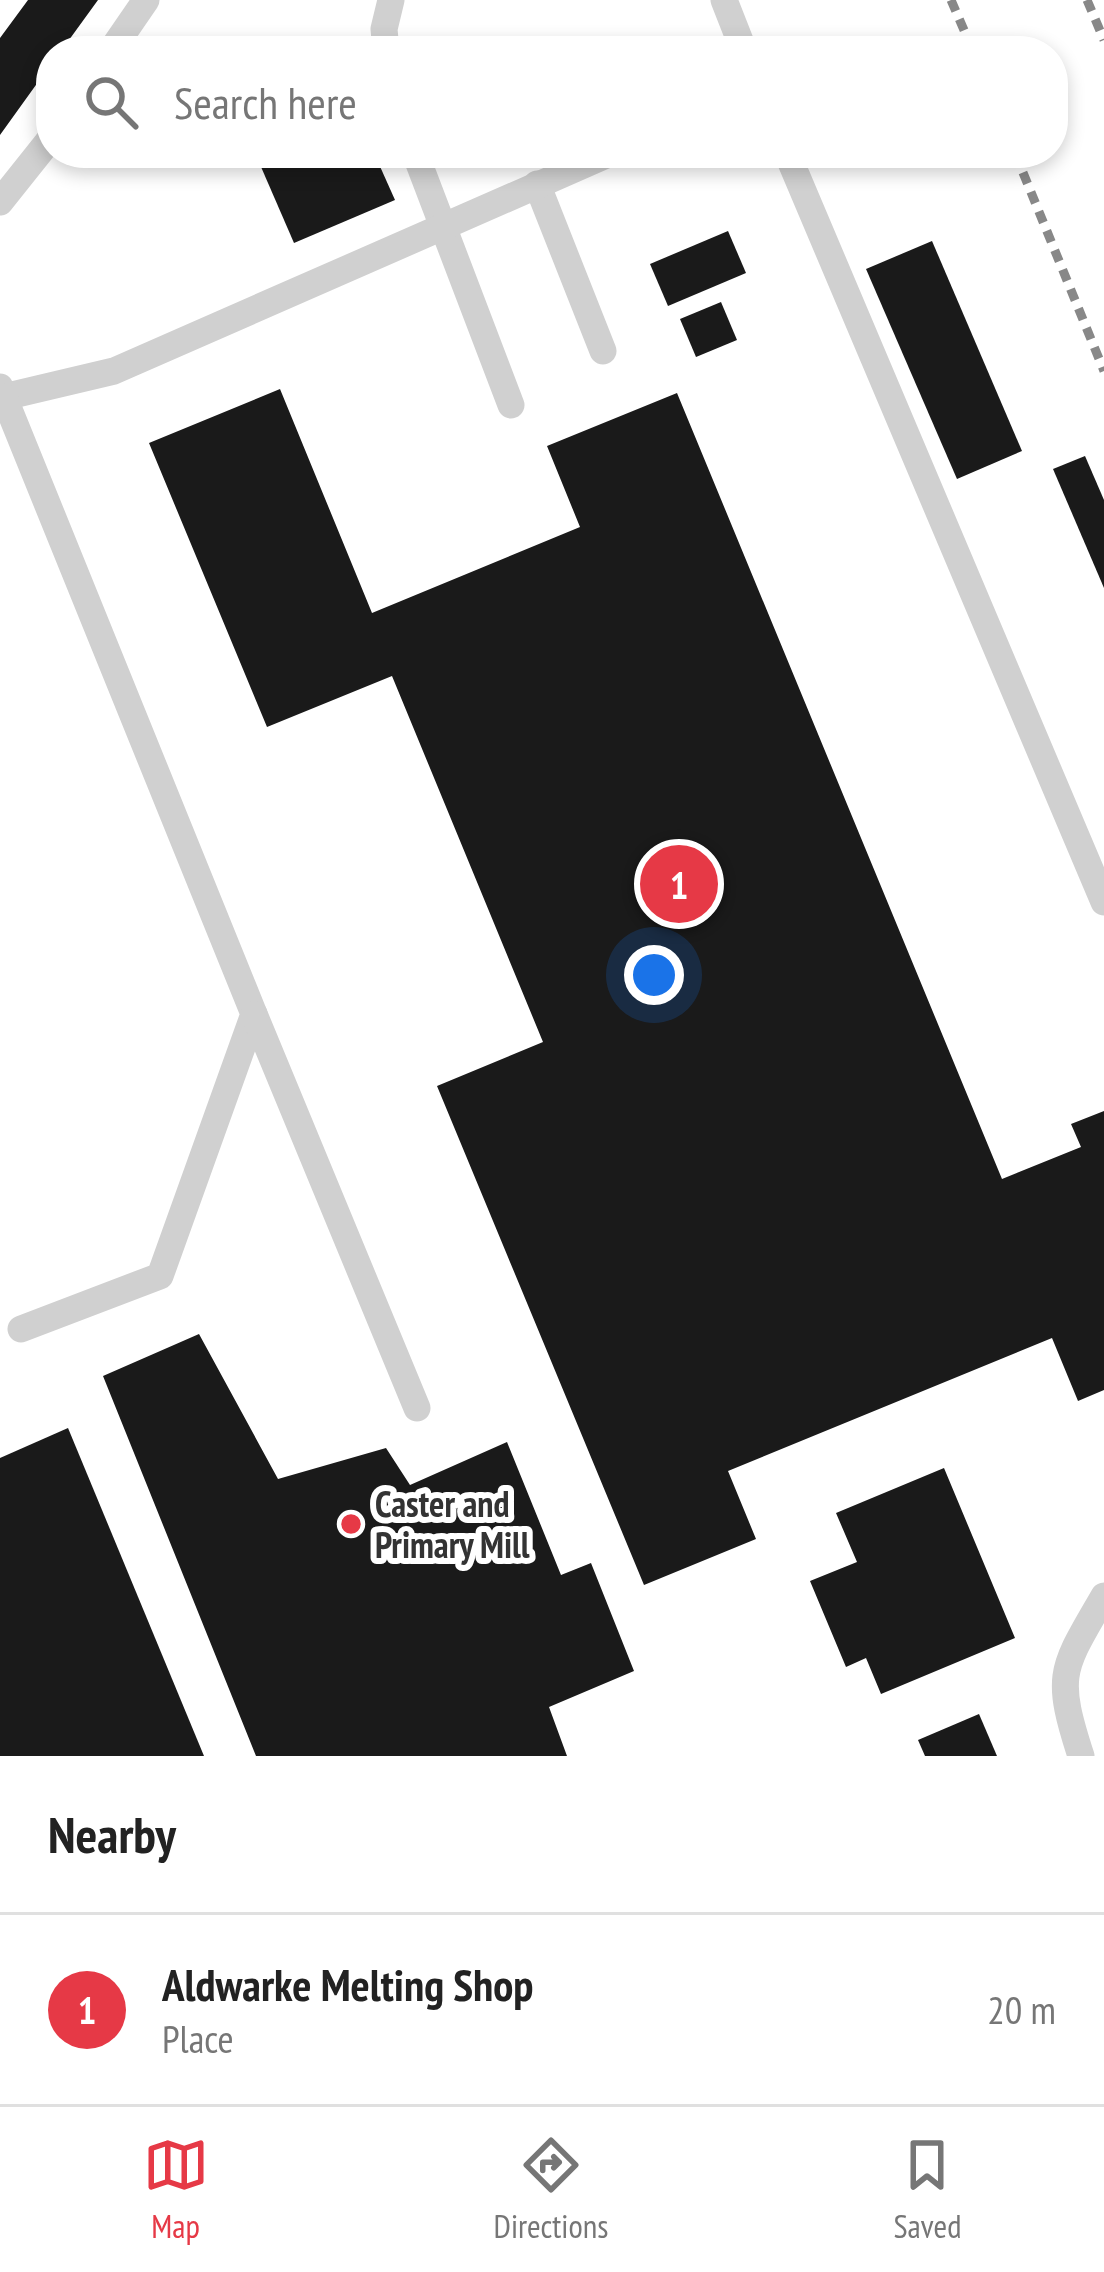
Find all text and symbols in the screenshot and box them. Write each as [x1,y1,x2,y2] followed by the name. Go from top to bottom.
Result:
[36,36,1068,168] search box
[78,69,144,135] icon: search
[174,73,357,131] text: Search here
[640,839,718,929] pin: 1
[624,945,684,1005] your location
[375,1480,530,1568] place label: Caster and Primary Mill
[338,1511,364,1537] marker: Caster and Primary Mill
[48,1801,176,1867] text: Nearby
[162,1955,533,2013] text: Aldwarke Melting Shop
[78,1984,96,2035] text: 1
[987,1984,1056,2035] text: 20 m
[162,2013,234,2064] text: Place
[143,2132,209,2247] tab: Map
[494,2132,608,2247] tab: Directions
[893,2132,961,2247] tab: Saved

